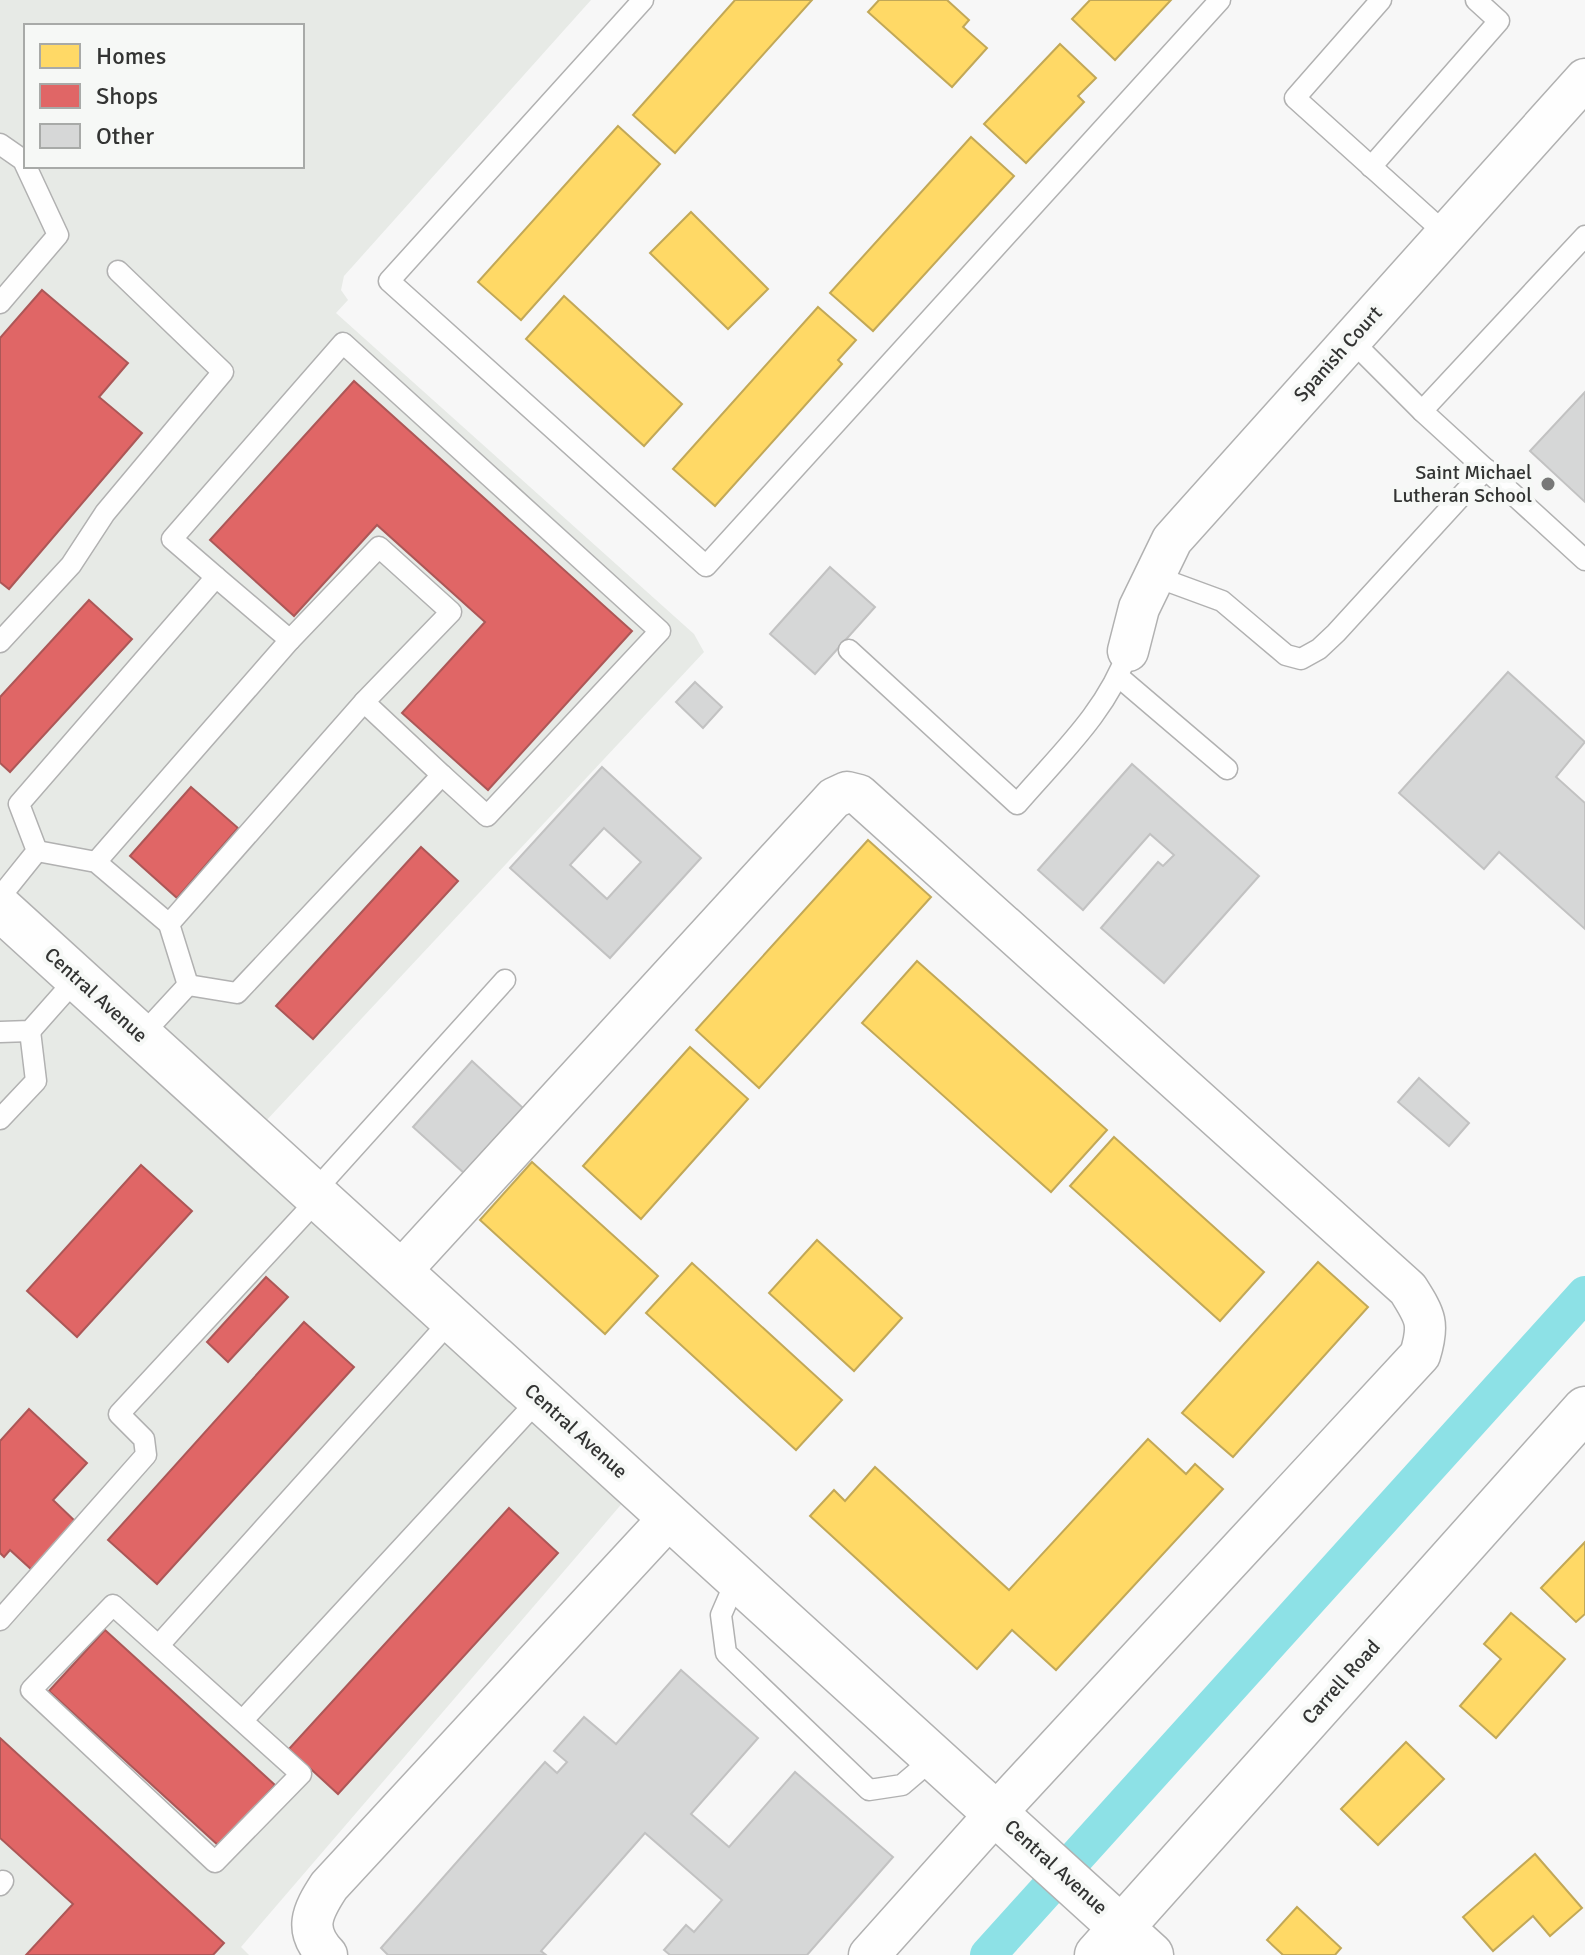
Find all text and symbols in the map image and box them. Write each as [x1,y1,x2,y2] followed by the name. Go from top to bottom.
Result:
[24,24,304,168] legend
[96,41,166,71] text: Homes
[96,81,158,111] text: Shops
[96,121,154,151] text: Other
[1288,301,1388,407] street label: Spanish Court
[1392,460,1532,508] place label: Saint Michael Lutheran School
[1539,475,1557,493] marker: Saint Michael Lutheran School
[39,942,153,1048] street label: Central Avenue
[519,1378,633,1484] street label: Central Avenue
[1297,1635,1385,1729] street label: Carrell Road
[999,1814,1113,1920] street label: Central Avenue

